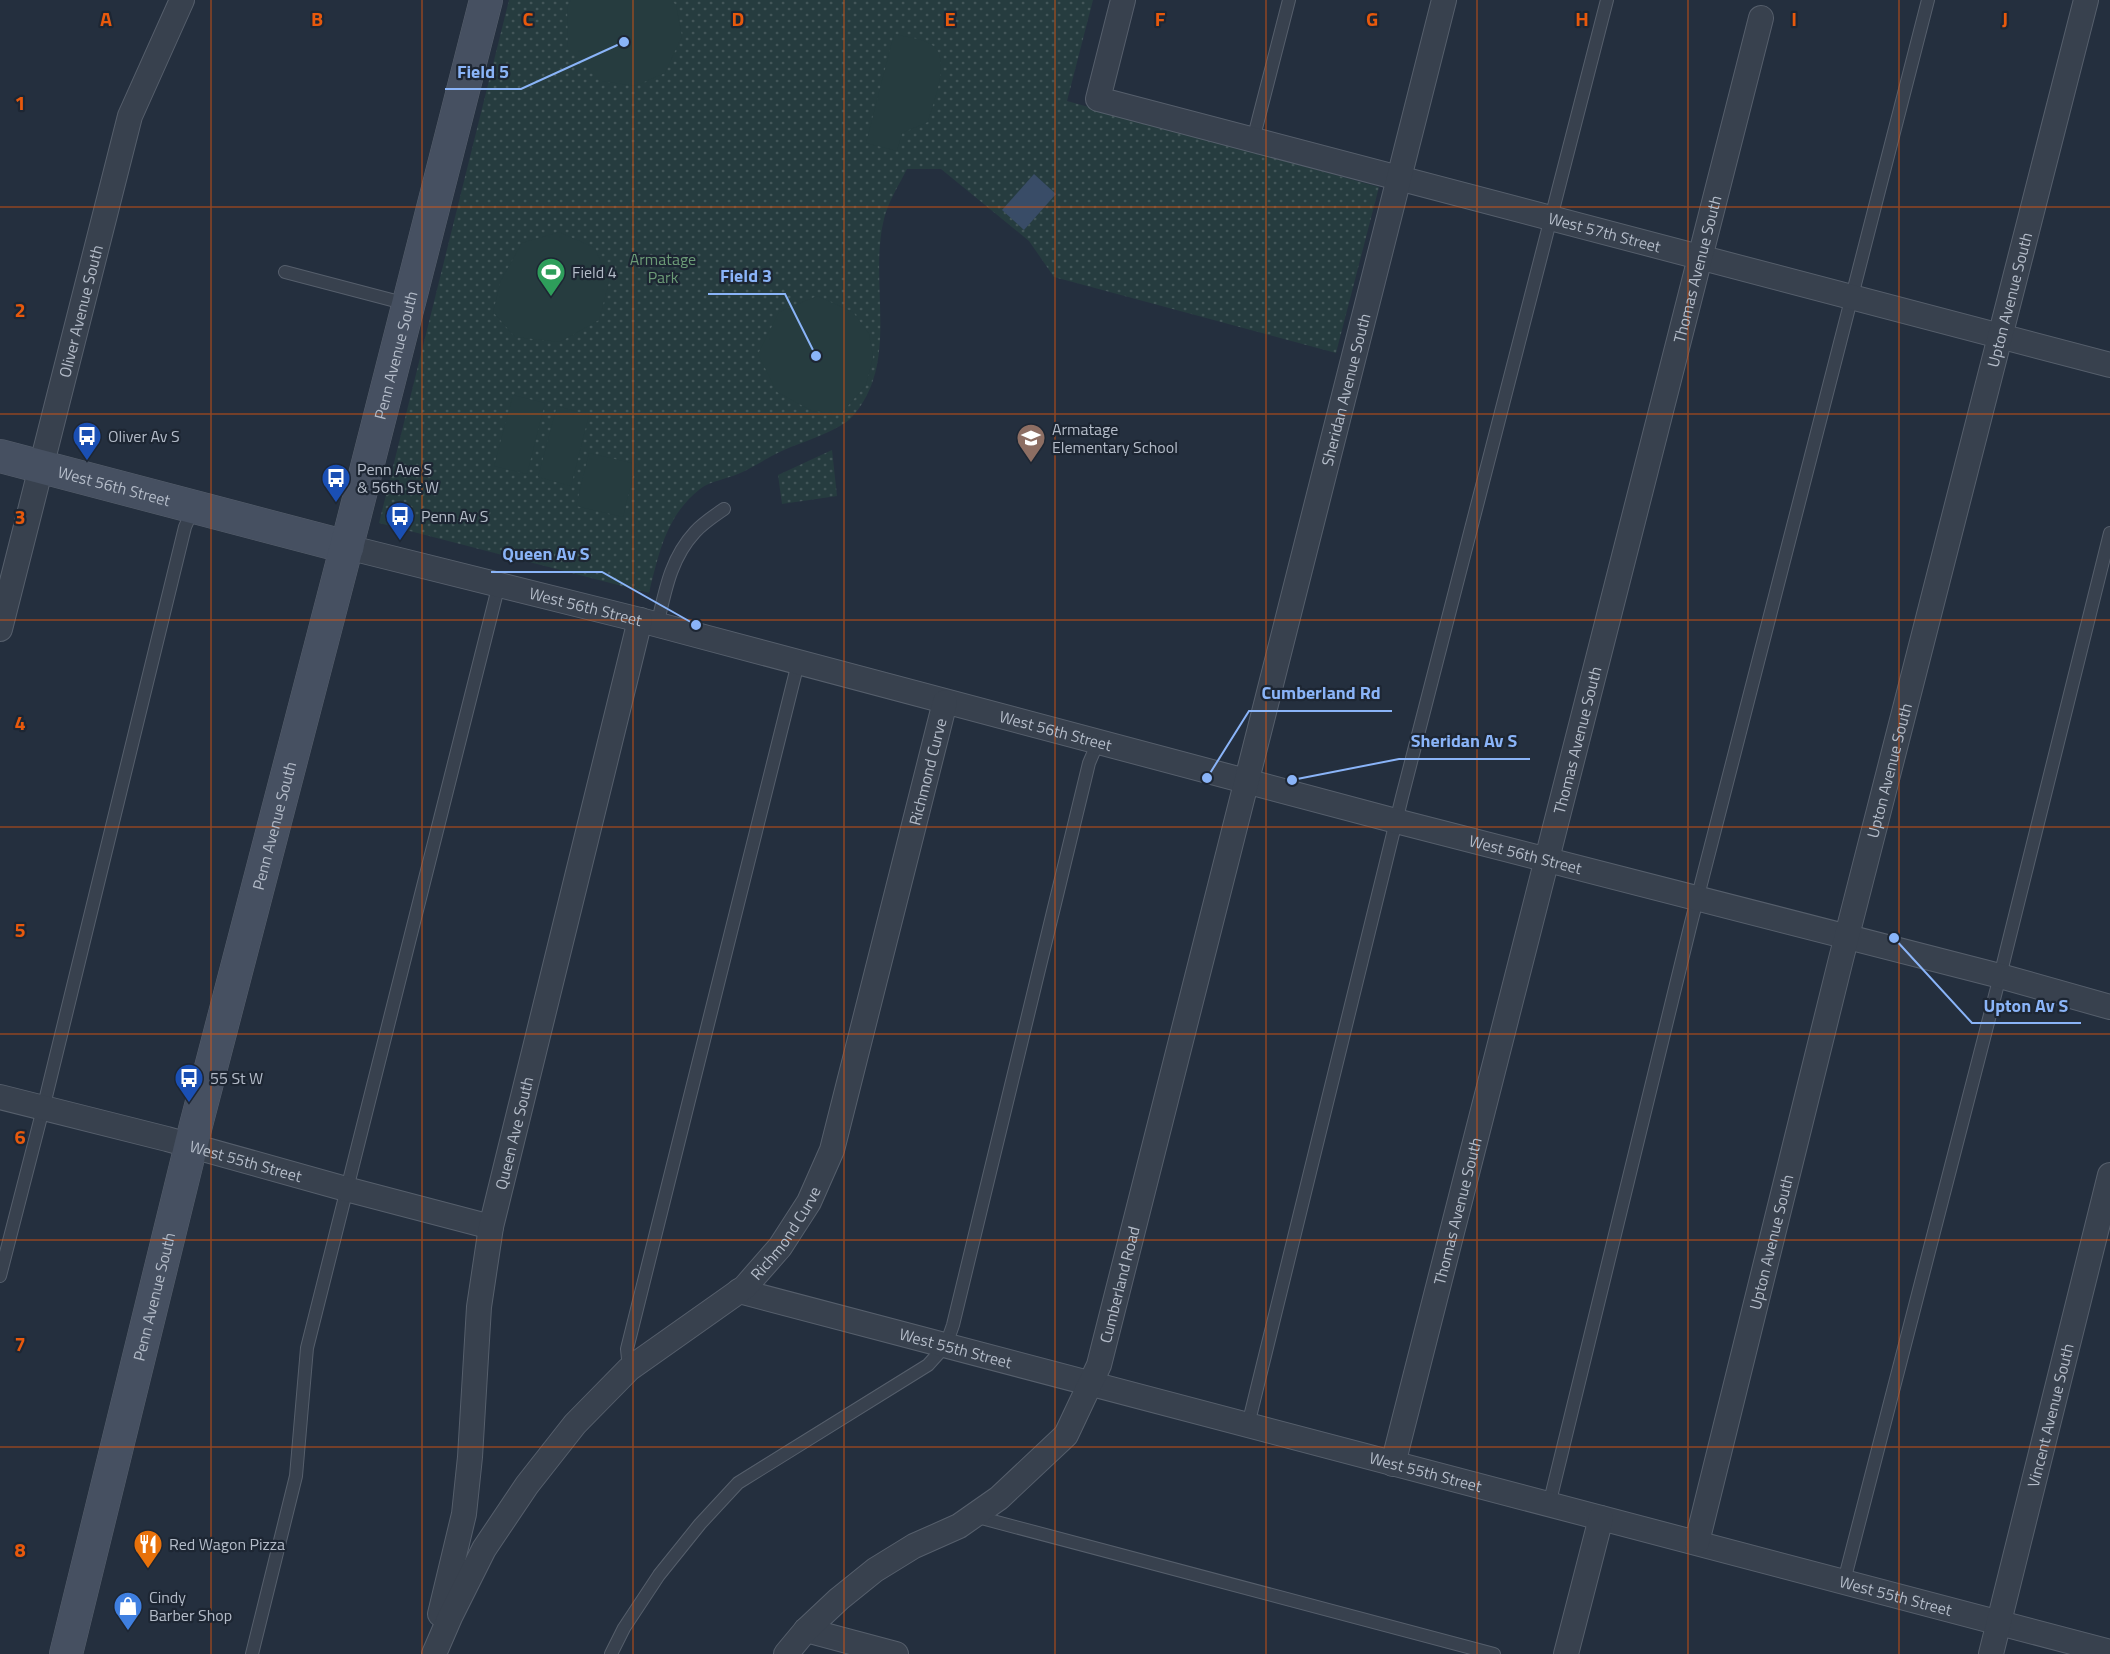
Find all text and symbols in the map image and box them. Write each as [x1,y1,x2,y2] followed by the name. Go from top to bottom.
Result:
[100,3,112,34] text: A
[311,3,323,34] text: B
[523,3,534,34] text: C
[732,3,744,34] text: D
[944,3,956,34] text: E
[1155,3,1166,34] text: F
[1366,3,1378,34] text: G
[1575,3,1589,34] text: H
[1791,3,1797,34] text: I
[2002,3,2008,34] text: J
[445,53,521,89] callout: Field 5
[457,58,509,85] text: Field 5
[14,87,26,118] text: 1
[1667,193,1727,345] street label: Thomas Avenue South
[1546,206,1664,259] street label: West 57th Street
[1981,230,2038,370] street label: Upton Avenue South
[52,242,109,380] street label: Oliver Avenue South
[630,247,696,289] park label: Armatage Park
[535,256,567,298] sports icon: Field 4
[708,258,785,294] callout: Field 3
[572,260,617,284] place label: Field 4
[720,262,772,289] text: Field 3
[368,288,423,422] street label: Penn Avenue South
[14,294,26,325] text: 2
[1315,311,1376,468] street label: Sheridan Avenue South
[1052,417,1178,459] place label: Armatage Elementary School
[71,420,103,462] bus stop icon: Oliver Av S
[1015,422,1047,464] school or university icon: Armatage Elementary School
[108,424,180,448] place label: Oliver Av S
[357,457,439,499] place label: Penn Ave S & 56th St W
[55,460,173,512] street label: West 56th Street
[320,462,352,504] bus stop icon: Penn Ave S & 56th St W
[384,500,416,542] bus stop icon: Penn Av S
[14,501,26,532] text: 3
[421,504,488,528] place label: Penn Av S
[491,536,602,572] callout: Queen Av S
[502,540,590,567] text: Queen Av S
[527,581,645,632] street label: West 56th Street
[1547,664,1608,816] street label: Thomas Avenue South
[1249,675,1392,711] callout: Cumberland Rd
[1261,679,1381,706] text: Cumberland Rd
[1860,701,1918,841] street label: Upton Avenue South
[997,704,1115,757] street label: West 56th Street
[14,707,26,738] text: 4
[902,716,952,828] street label: Richmond Curve
[1399,723,1530,759] callout: Sheridan Av S
[1411,727,1517,754] text: Sheridan Av S
[246,759,302,892] street label: Penn Avenue South
[1467,828,1585,880] street label: West 56th Street
[14,914,26,945] text: 5
[1972,987,2081,1023] callout: Upton Av S
[1984,992,2069,1019] text: Upton Av S
[173,1062,205,1104] bus stop icon: 55 St W
[210,1066,263,1090] place label: 55 St W
[489,1074,539,1192] street label: Queen Ave South
[14,1121,26,1152] text: 6
[187,1134,305,1188] street label: West 55th Street
[1427,1135,1488,1287] street label: Thomas Avenue South
[1743,1172,1799,1312] street label: Upton Avenue South
[745,1183,826,1285] street label: Richmond Curve
[1093,1224,1146,1345] street label: Cumberland Road
[126,1230,181,1363] street label: Penn Avenue South
[897,1322,1015,1374] street label: West 55th Street
[14,1328,26,1359] text: 7
[2021,1341,2080,1490] street label: Vincent Avenue South
[1367,1445,1485,1498] street label: West 55th Street
[132,1528,164,1570] restaurant icon: Red Wagon Pizza
[169,1532,285,1556] place label: Red Wagon Pizza
[14,1534,26,1565] text: 8
[1837,1569,1955,1622] street label: West 55th Street
[149,1585,232,1627] place label: Cindy Barber Shop
[112,1590,144,1632] shop icon: Cindy Barber Shop

